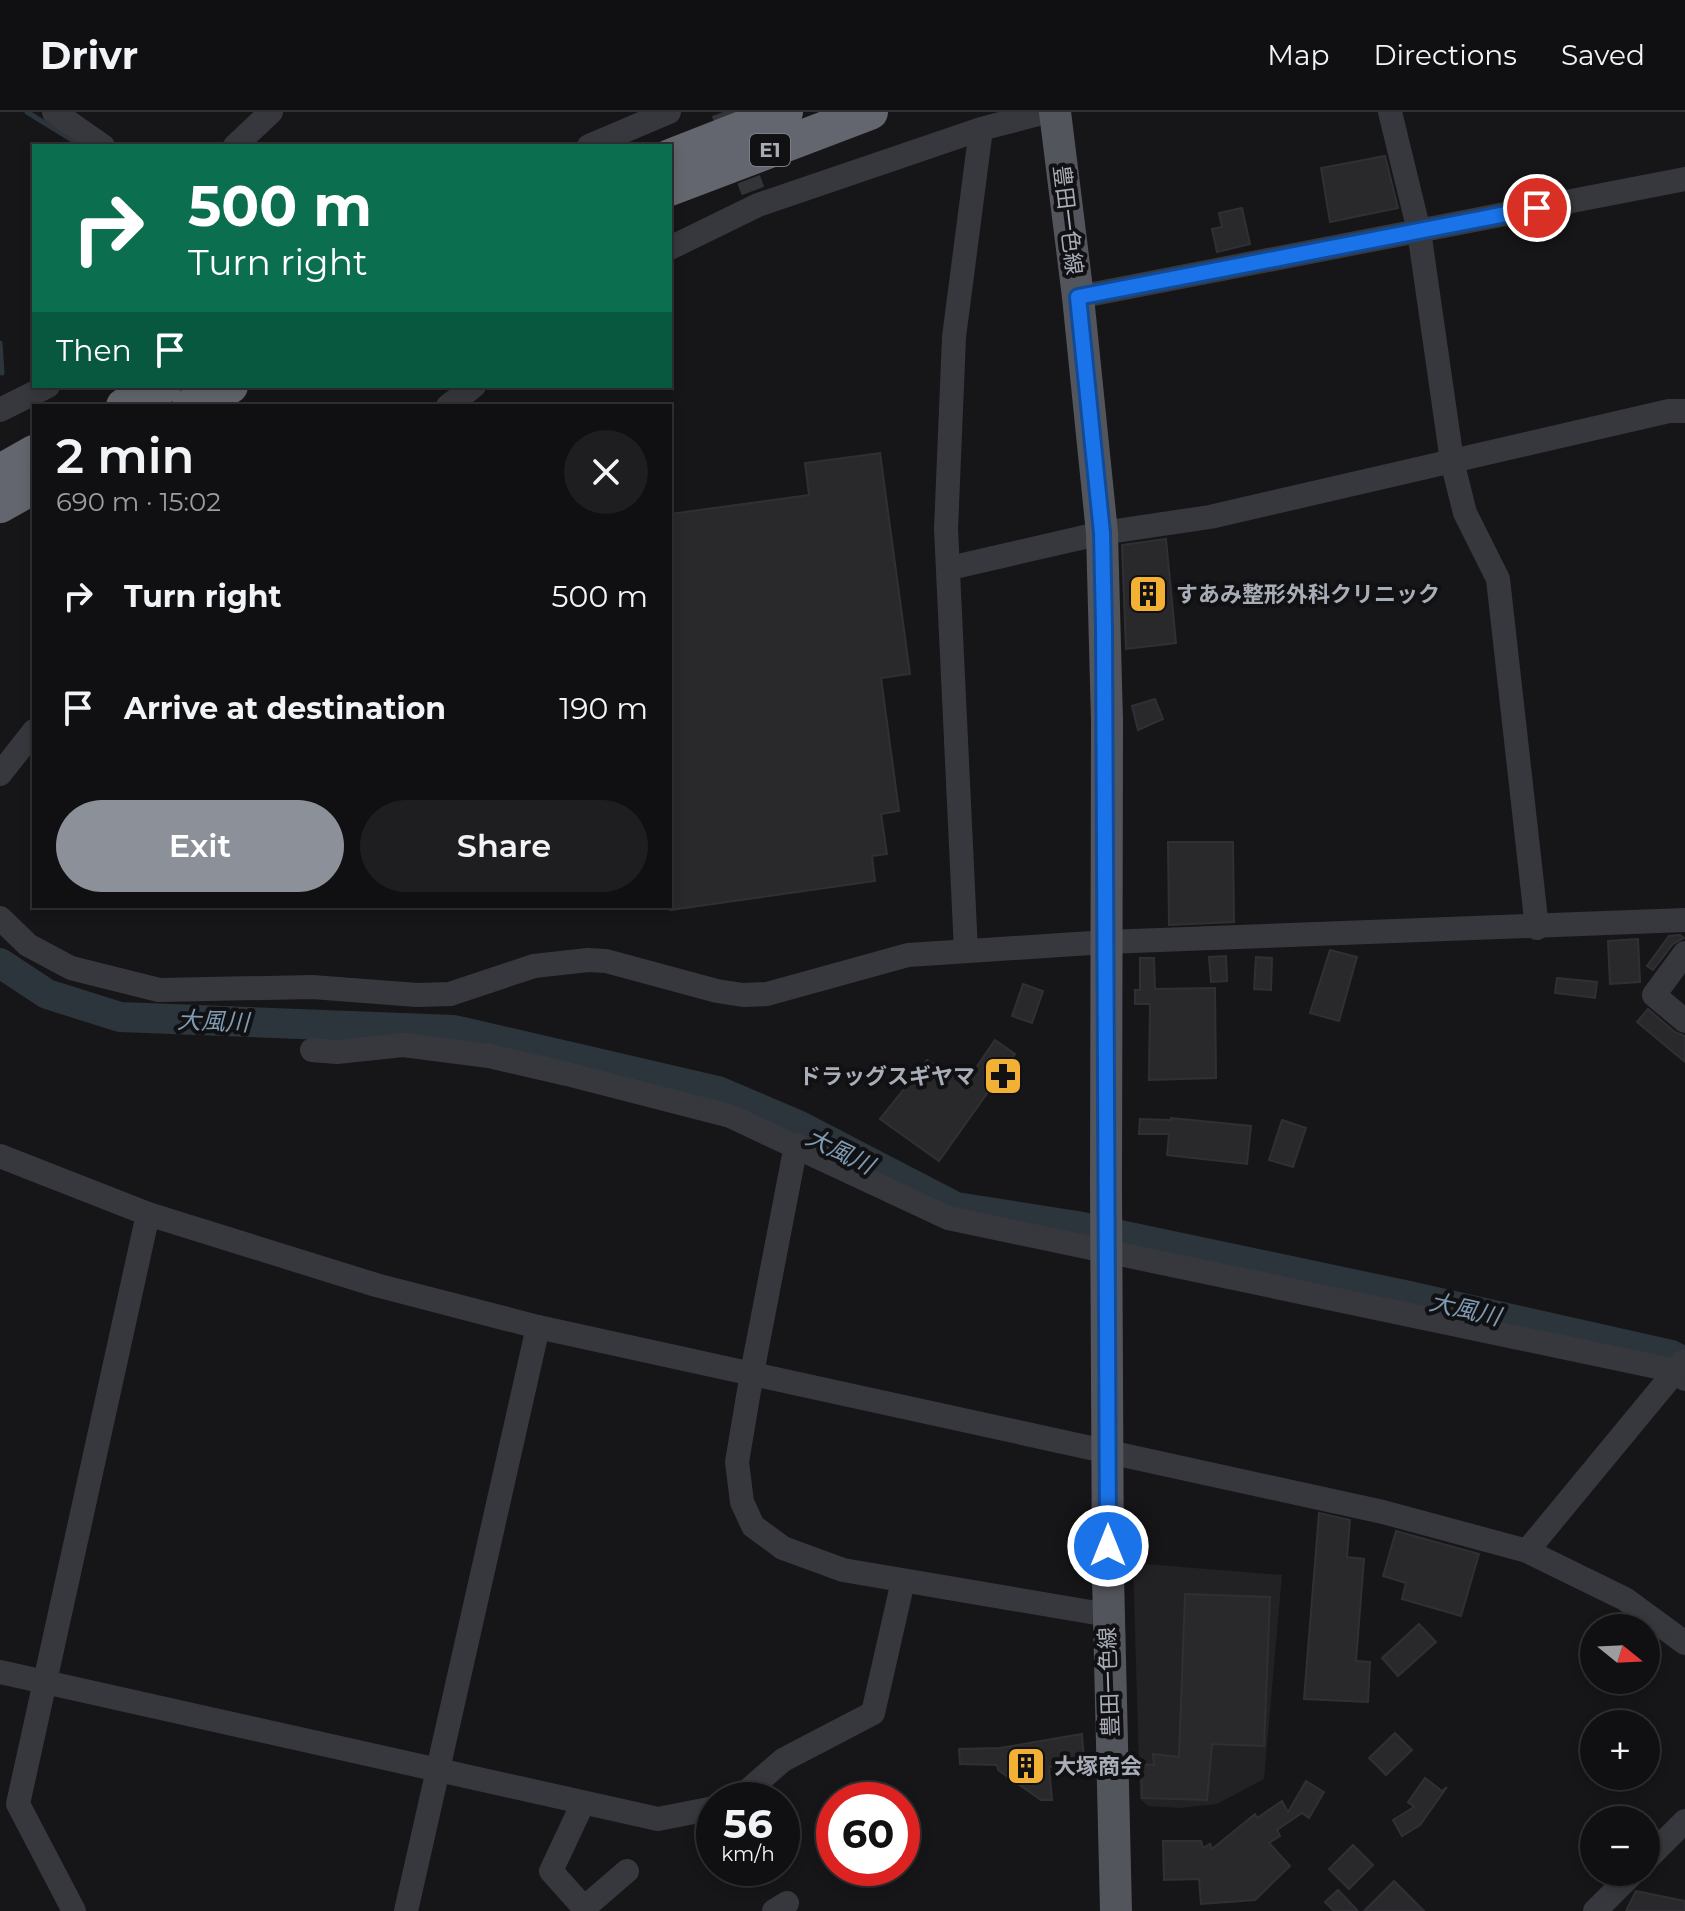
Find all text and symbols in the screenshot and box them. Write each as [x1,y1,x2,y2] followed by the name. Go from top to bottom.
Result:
[40,32,138,79] text: Drivr
[1267,38,1329,72] text: Map
[1373,38,1517,72] text: Directions
[1561,38,1645,72] text: Saved
[750,134,790,166] road number: E1
[1048,164,1088,276] street label: 豊田一色線
[188,172,372,240] text: 500 m
[1503,174,1571,242] pin
[56,176,160,280] icon: right
[1515,186,1559,230] icon: arrive
[188,240,368,284] text: Turn right
[148,328,192,372] icon: arrive
[56,332,132,369] text: Then
[56,427,194,485] text: 2 min
[564,430,648,514] button: close
[56,486,221,518] text: 690 m · 15:02
[1127,573,1169,615] building icon: すあみ整形外科クリニック
[56,574,100,618] icon: right
[124,578,281,615] text: Turn right
[552,578,648,615] text: 500 m
[1176,581,1440,608] place label: すあみ整形外科クリニック
[56,686,100,730] icon: arrive
[124,690,446,727] text: Arrive at destination
[559,690,648,727] text: 190 m
[56,800,344,892] button: Exit
[360,800,648,892] button: Share
[177,1005,252,1037] water label: 大風川
[982,1055,1024,1097] pharmacy icon: ドラッグスギヤマ
[799,1063,975,1090] place label: ドラッグスギヤマ
[801,1122,881,1181] water label: 大風川
[1427,1287,1506,1332] water label: 大風川
[1066,1504,1150,1588] position arrow
[1580,1614,1660,1694] north arrow
[1580,1614,1660,1886] map controls
[1094,1627,1124,1737] street label: 豊田一色線
[1580,1710,1660,1790] button: +
[1005,1745,1047,1787] building icon: 大塚商会
[1054,1753,1142,1780] place label: 大塚商会
[816,1782,920,1886] speed limit sign: 60
[723,1799,773,1848] text: 56
[1580,1806,1660,1886] button: −
[721,1842,775,1866] text: km/h

